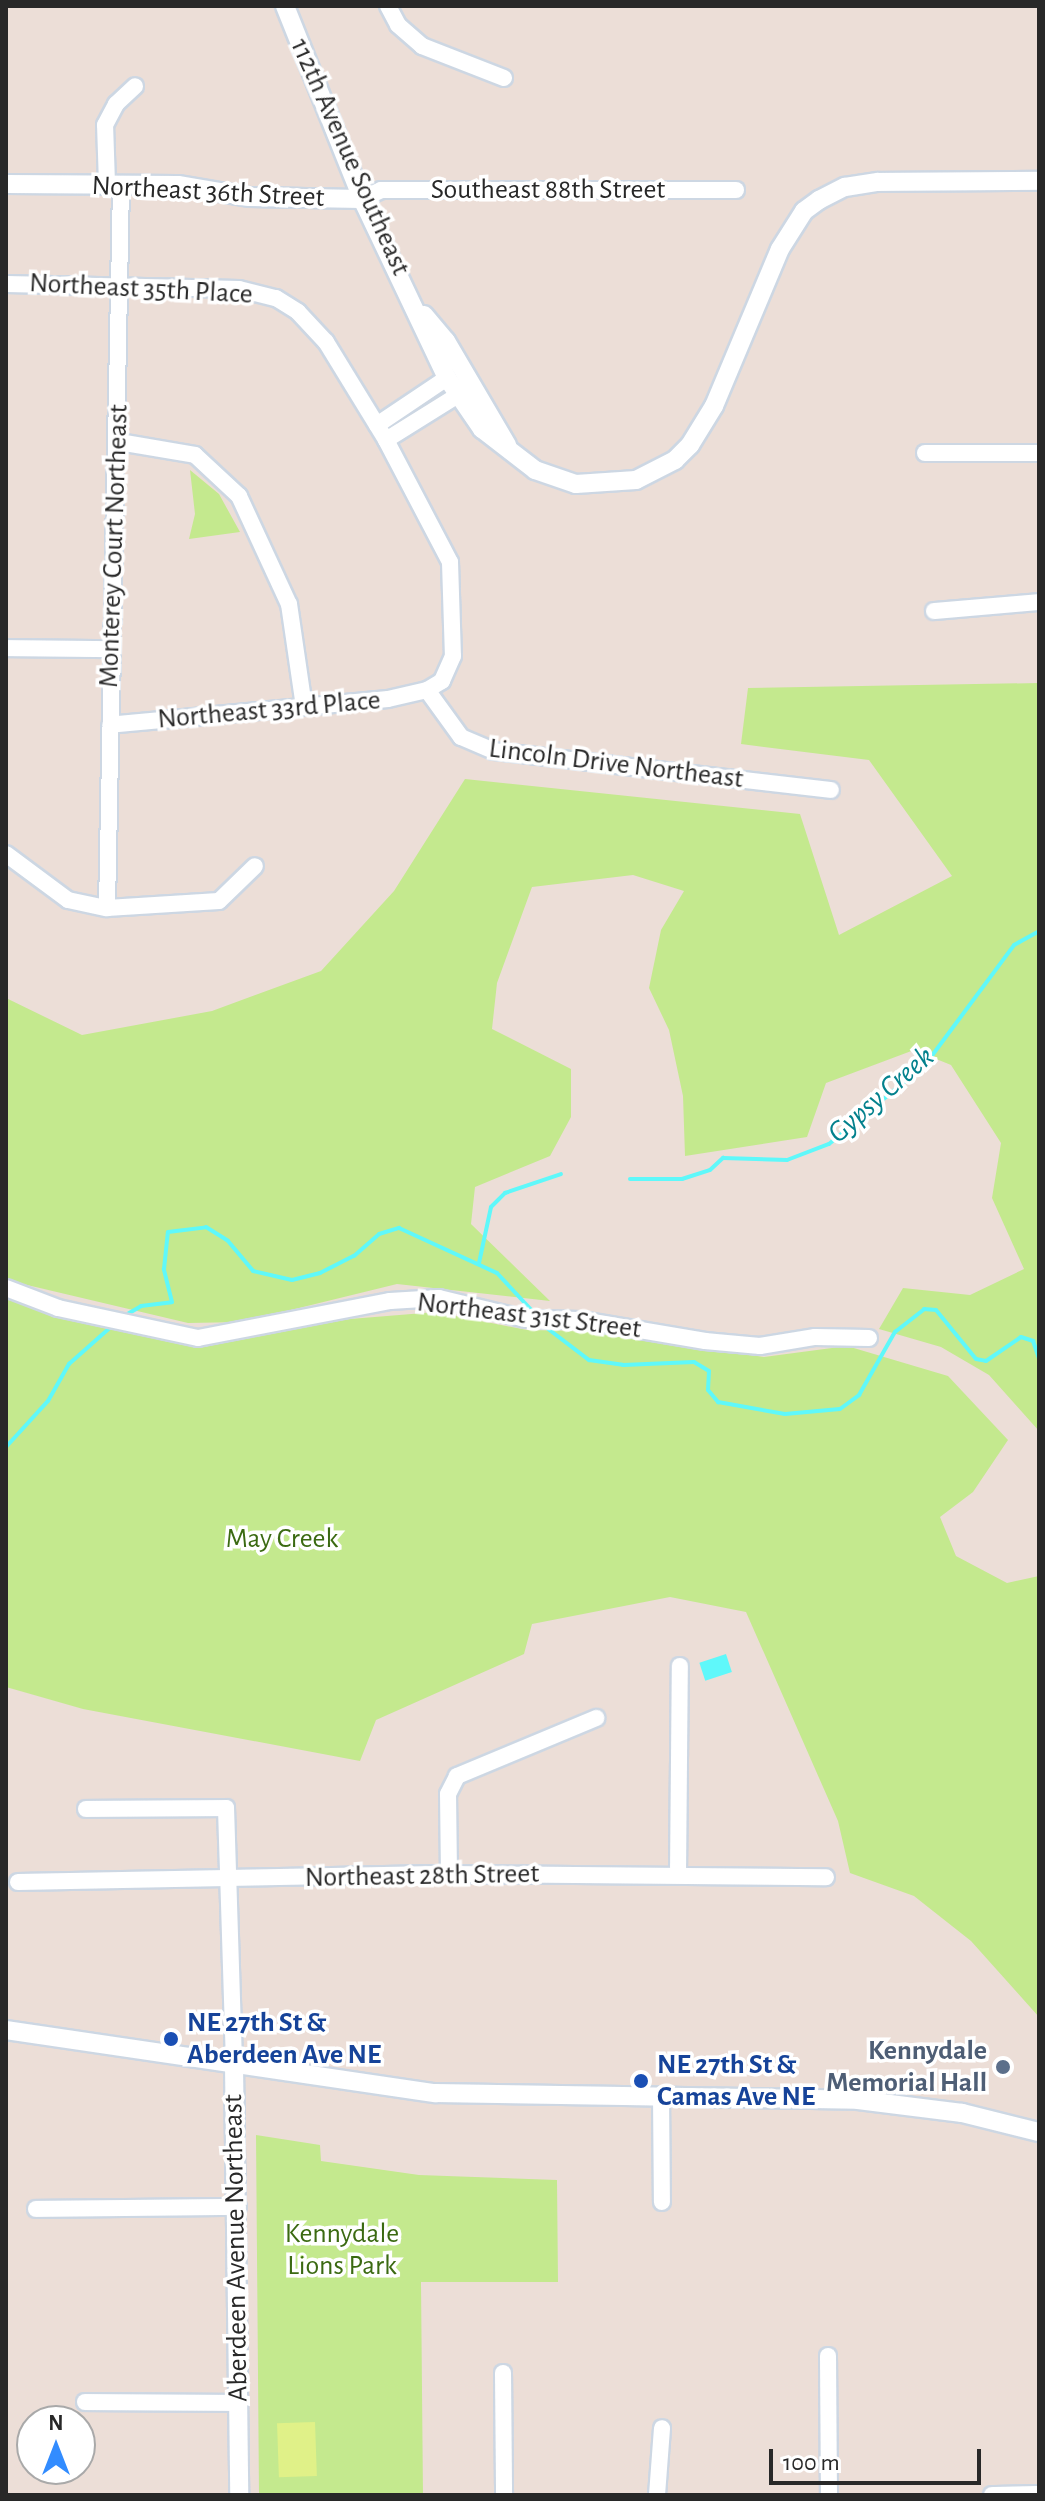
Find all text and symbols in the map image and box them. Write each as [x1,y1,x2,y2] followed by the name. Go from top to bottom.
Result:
[283,33,417,281] street label: 112th Avenue Southeast
[91,169,325,215] street label: Northeast 36th Street
[431,173,665,207] street label: Southeast 88th Street
[28,266,254,312] street label: Northeast 35th Place
[92,404,136,688] street label: Monterey Court Northeast
[156,684,382,736] street label: Northeast 33rd Place
[487,732,745,796] street label: Lincoln Drive Northeast
[820,1039,942,1151] water label: Gypsy Creek
[415,1286,643,1346] street label: Northeast 31st Street
[226,1522,338,1556] park label: May Creek
[305,1857,539,1895] street label: Northeast 28th Street
[187,2006,381,2072] place label: NE 27th St & Aberdeen Ave NE
[162,2030,180,2048] marker: NE 27th St & Aberdeen Ave NE
[826,2034,987,2100] place label: Kennydale Memorial Hall
[657,2048,815,2114] place label: NE 27th St & Camas Ave NE
[994,2058,1012,2076] marker: Kennydale Memorial Hall
[632,2072,650,2090] marker: NE 27th St & Camas Ave NE
[217,2094,255,2402] street label: Aberdeen Avenue Northeast
[285,2217,399,2283] park label: Kennydale Lions Park
[16,2405,96,2485] north arrow
[48,2412,64,2434] text: N
[773,2433,985,2483] scale bar
[783,2451,840,2475] text: 100 m

